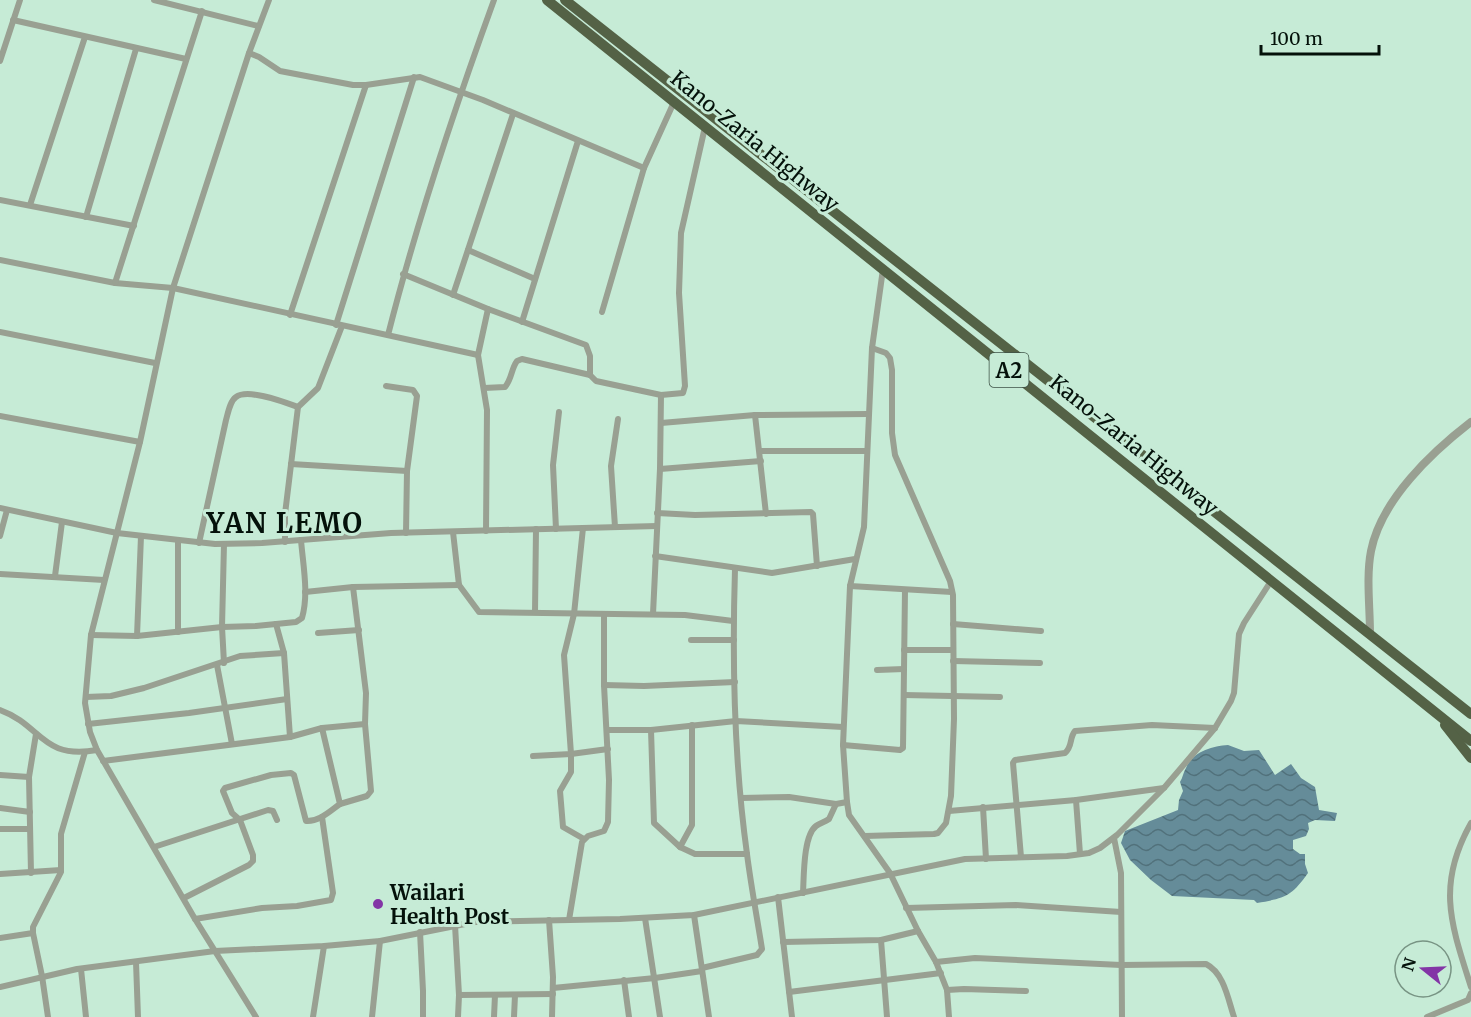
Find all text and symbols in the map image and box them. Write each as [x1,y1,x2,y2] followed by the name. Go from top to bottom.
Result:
[1261,18,1380,56] scale bar
[1270,27,1323,50] text: 100 m
[665,65,845,218] street label: Kano-Zaria Highway
[990,353,1028,387] road number: A2
[1044,369,1224,522] street label: Kano-Zaria Highway
[205,506,364,540] district label: YAN LEMO
[389,879,510,930] place label: Wailari Health Post
[371,897,385,911] marker: Wailari Health Post
[1393,939,1453,999] north arrow
[1397,955,1420,973] text: N

